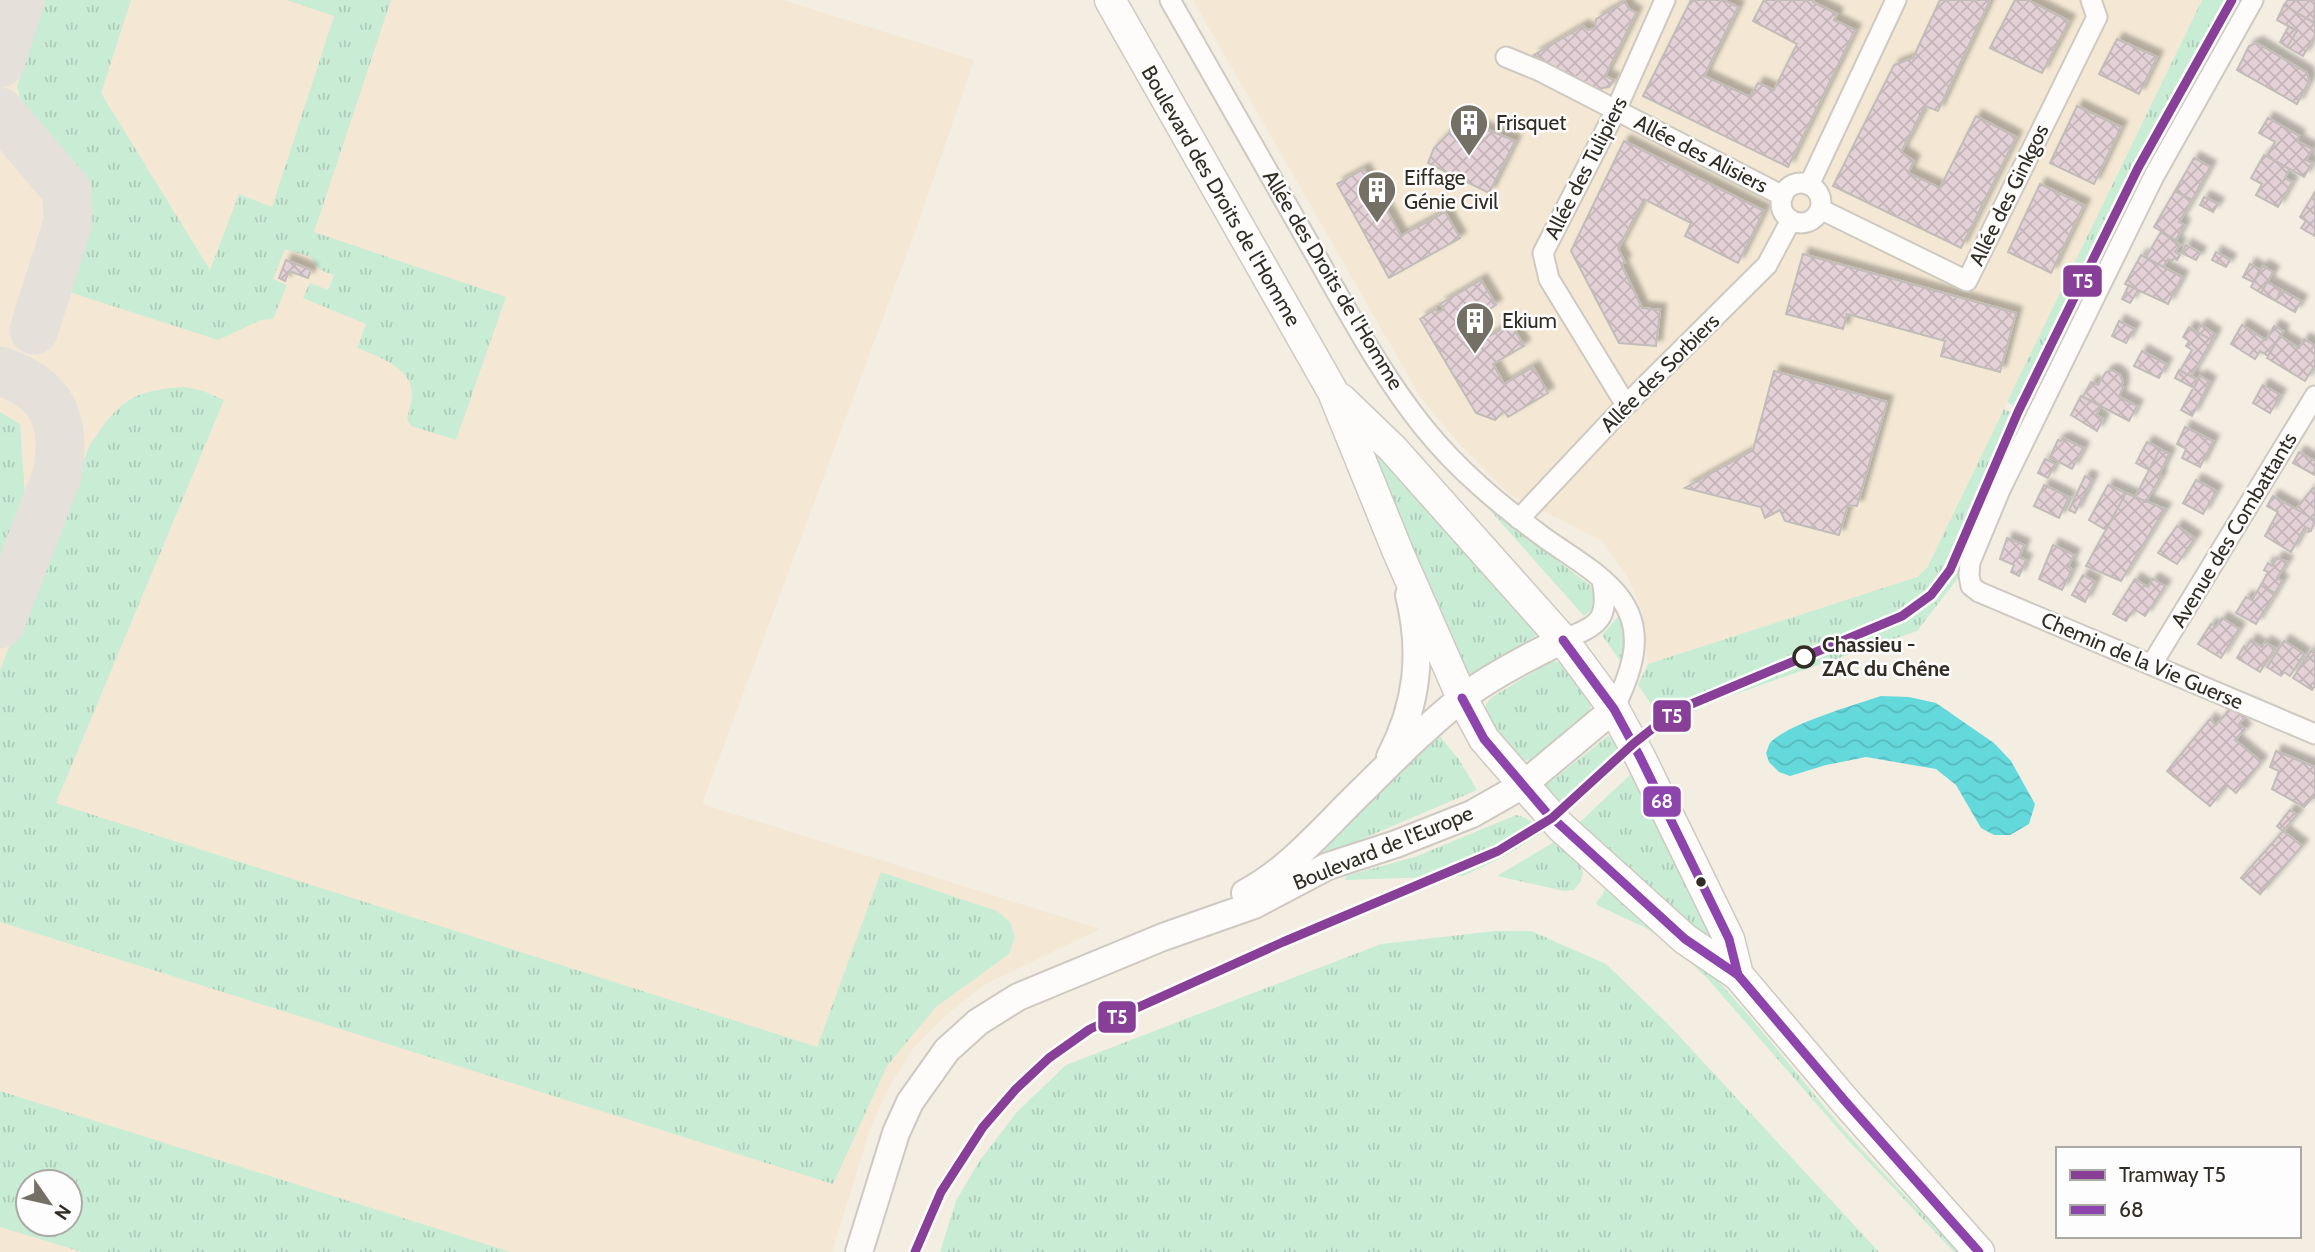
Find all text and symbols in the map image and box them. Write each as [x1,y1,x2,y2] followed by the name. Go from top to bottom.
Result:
[1136,61,1307,331] street label: Boulevard des Droits de l'Homme
[1539,92,1632,243] street label: Allée des Tulipiers
[1448,102,1490,157] building icon: Frisquet
[1630,109,1772,198] street label: Allée des Alisiers
[1496,110,1566,135] place label: Frisquet
[1963,120,2054,270] street label: Allée des Ginkgos
[1258,165,1409,394] street label: Allée des Droits de l'Homme
[1404,165,1498,214] place label: Eiffage Génie Civil
[1356,169,1398,224] building icon: Eiffage Génie Civil
[2062,264,2103,298] line badge: T5
[2073,270,2093,293] text: T5
[1454,300,1496,355] building icon: Ekium
[1502,308,1557,333] place label: Ekium
[1595,308,1724,437] street label: Allée des Sorbiers
[2165,428,2302,632] street label: Avenue des Combattants
[2038,607,2247,714] street label: Chemin de la Vie Guerse
[1822,632,1950,681] place label: Chassieu - ZAC du Chêne
[1793,646,1815,668] marker: Chassieu - ZAC du Chêne
[1652,699,1692,733] line badge: T5
[1662,705,1682,728] text: T5
[1642,785,1682,818] line badge: 68
[1651,790,1673,813] text: 68
[1289,800,1477,895] street label: Boulevard de l'Europe
[1694,875,1708,889] unlabelled marker
[1097,1000,1137,1034] line badge: T5
[1107,1006,1127,1029] text: T5
[2056,1147,2301,1238] legend
[2119,1162,2226,1187] text: Tramway T5
[14,1168,84,1238] north arrow
[2119,1197,2144,1222] text: 68
[49,1200,76,1224] text: N

